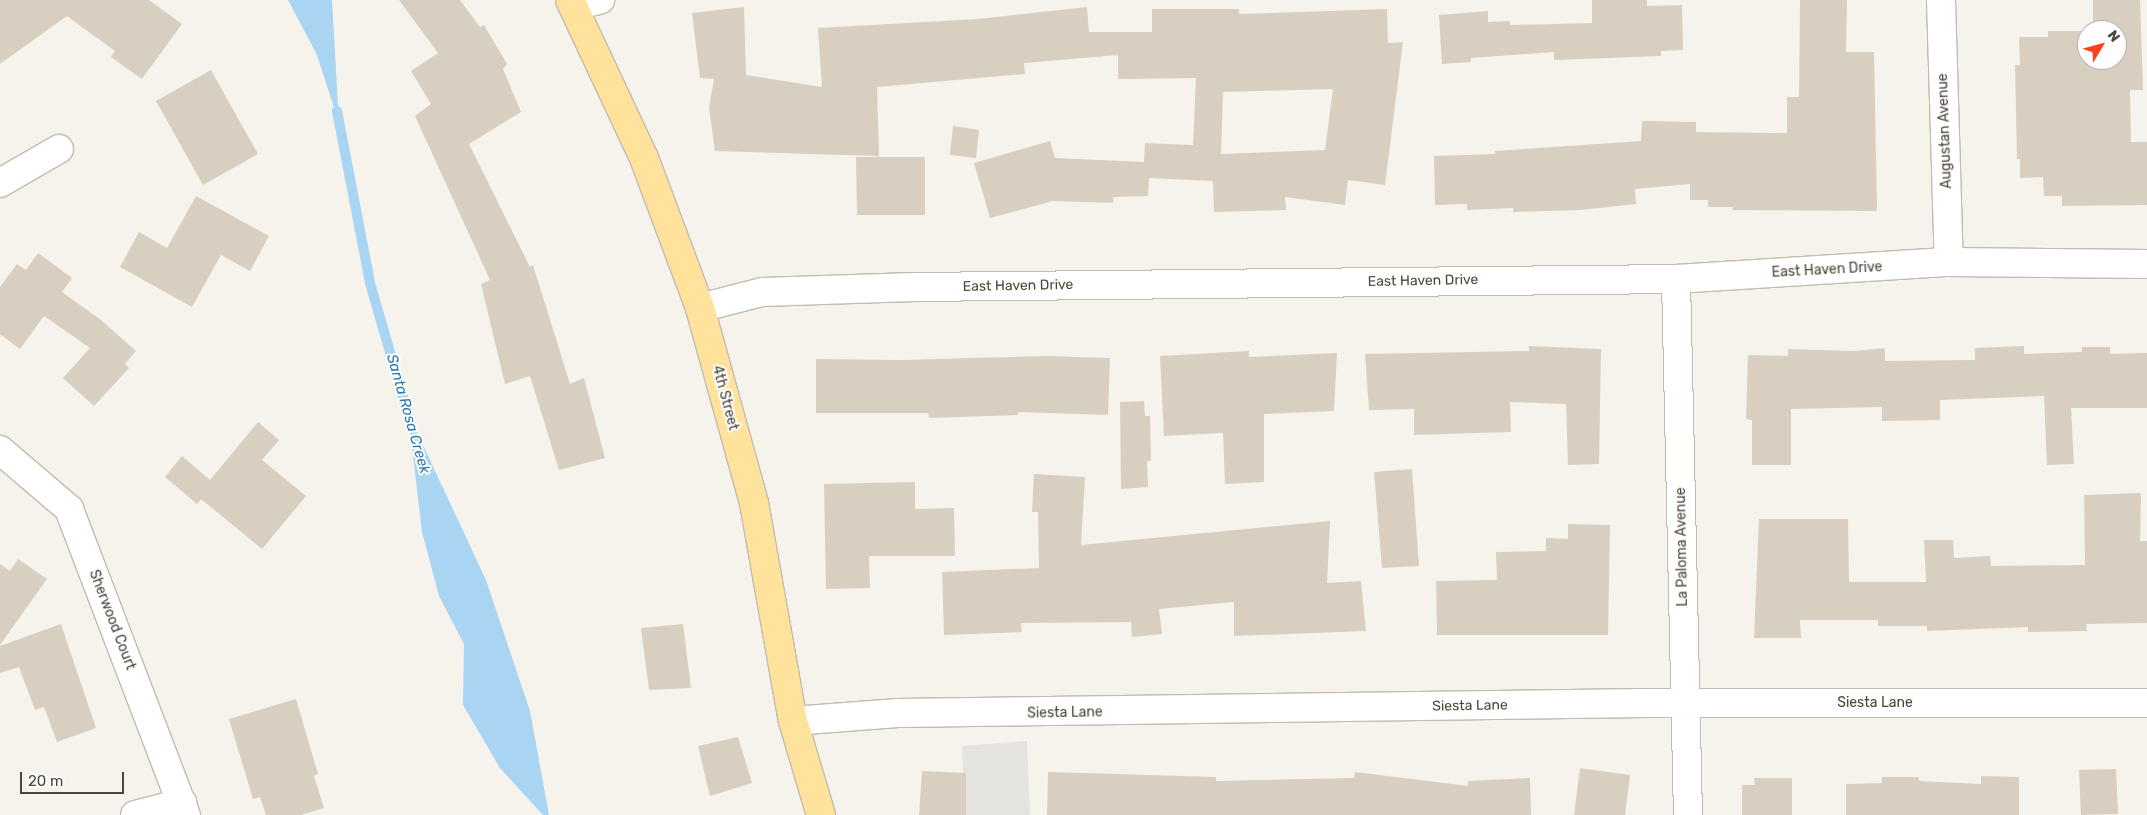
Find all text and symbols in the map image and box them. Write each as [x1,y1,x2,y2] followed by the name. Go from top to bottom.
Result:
[2077,20,2127,70] north arrow
[2104,27,2123,45] text: N
[1935,73,1955,189] street label: Augustan Avenue
[1771,259,1883,281] street label: East Haven Drive
[1367,272,1479,290] street label: East Haven Drive
[962,277,1074,295] street label: East Haven Drive
[382,352,434,476] water label: Santa Rosa Creek
[708,364,742,432] street label: 4th Street
[1673,487,1691,607] street label: La Paloma Avenue
[85,568,139,672] street label: Sherwood Court
[1837,695,1913,711] street label: Siesta Lane
[1432,697,1508,715] street label: Siesta Lane
[1027,704,1103,722] street label: Siesta Lane
[22,762,126,794] scale bar
[28,772,63,790] text: 20 m

